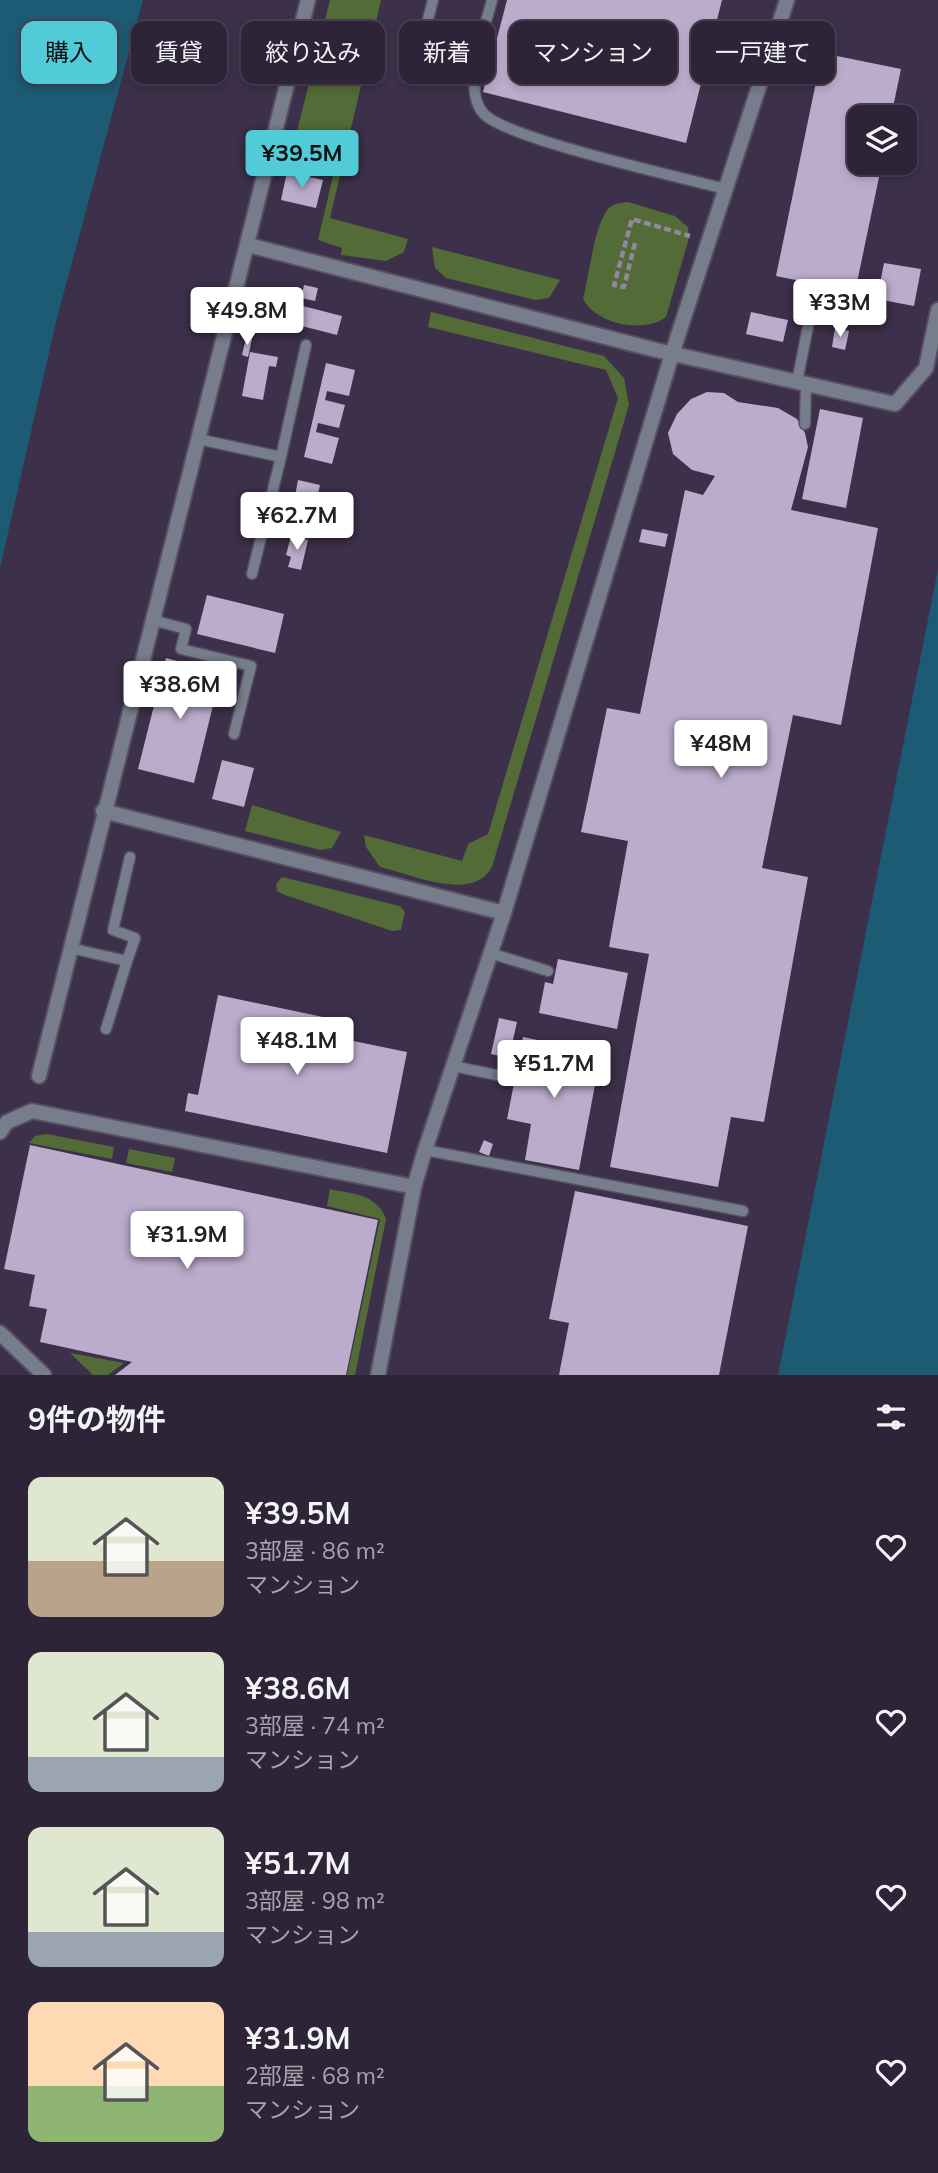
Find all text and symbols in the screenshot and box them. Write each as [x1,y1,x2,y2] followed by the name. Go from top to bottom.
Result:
[21,21,117,84] chip: 購入
[131,21,227,84] chip: 賃貸
[241,21,385,84] chip: 絞り込み
[399,21,495,84] chip: 新着
[509,21,677,84] chip: マンション
[691,21,835,84] chip: 一戸建て
[847,105,917,175] map controls
[847,105,917,175] button: layers
[245,130,359,190] pin: ¥39.5M
[262,138,342,167] text: ¥39.5M
[799,280,881,339] pin: ¥33M
[809,287,871,316] text: ¥33M
[190,288,304,347] pin: ¥49.8M
[207,295,287,324] text: ¥49.8M
[240,492,354,552] pin: ¥62.7M
[257,500,337,529] text: ¥62.7M
[123,662,237,721] pin: ¥38.6M
[140,669,220,698] text: ¥38.6M
[680,720,762,780] pin: ¥48M
[690,728,752,757] text: ¥48M
[240,1018,354,1077] pin: ¥48.1M
[257,1025,337,1054] text: ¥48.1M
[497,1040,611,1100] pin: ¥51.7M
[514,1048,594,1077] text: ¥51.7M
[130,1212,244,1271] pin: ¥31.9M
[147,1219,227,1248] text: ¥31.9M
[872,1398,910,1436] icon: filters
[28,1400,166,1438] text: 9件の物件
[245,1494,351,1532] text: ¥39.5M
[84,1505,168,1589] icon: home
[872,1528,910,1566] icon: heart
[245,1536,385,1565] text: 3部屋 · 86 m²
[245,1570,360,1599] text: マンション
[245,1669,351,1707] text: ¥38.6M
[84,1680,168,1764] icon: home
[872,1703,910,1741] icon: heart
[245,1711,385,1740] text: 3部屋 · 74 m²
[245,1745,360,1774] text: マンション
[245,1844,351,1882] text: ¥51.7M
[84,1855,168,1939] icon: home
[872,1878,910,1916] icon: heart
[245,1886,385,1915] text: 3部屋 · 98 m²
[245,1920,360,1949] text: マンション
[245,2019,351,2057] text: ¥31.9M
[84,2030,168,2114] icon: home
[872,2053,910,2091] icon: heart
[245,2061,385,2090] text: 2部屋 · 68 m²
[245,2095,360,2124] text: マンション

